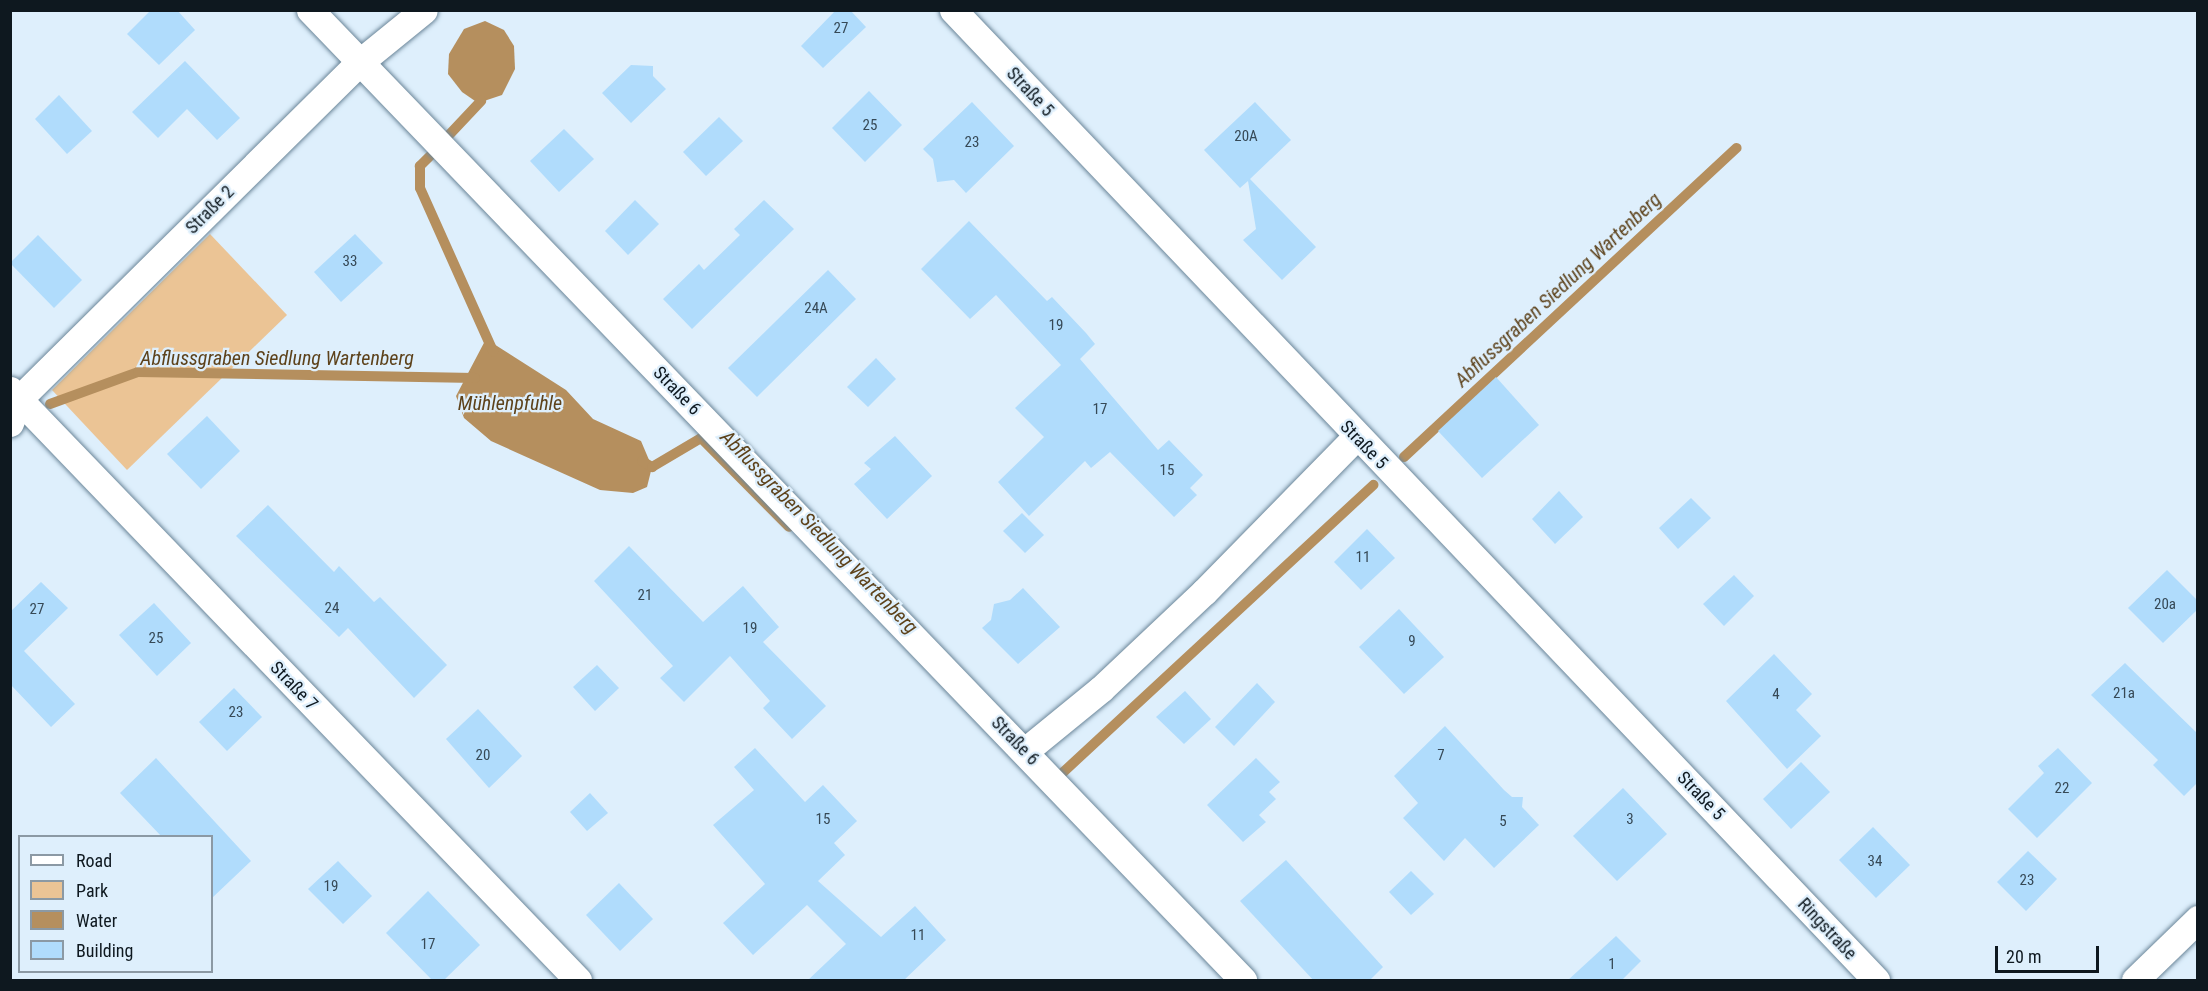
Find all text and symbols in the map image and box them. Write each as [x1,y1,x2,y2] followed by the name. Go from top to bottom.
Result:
[834,20,848,38] house number: 27
[1002,63,1058,121] street label: Straße 5
[863,117,877,135] house number: 25
[1234,128,1258,146] house number: 20A
[965,134,979,152] house number: 23
[181,181,239,239] street label: Straße 2
[1450,188,1666,392] water label: Abflussgraben Siedlung Wartenberg
[343,253,357,271] house number: 33
[804,300,828,318] house number: 24A
[1049,317,1063,335] house number: 19
[140,346,414,370] water label: Abflussgraben Siedlung Wartenberg
[649,362,705,420] street label: Straße 6
[458,391,562,415] water label: Mühlenpfuhle
[1093,401,1107,419] house number: 17
[1336,416,1392,474] street label: Straße 5
[715,425,923,639] water label: Abflussgraben Siedlung Wartenberg
[1160,462,1174,480] house number: 15
[1356,549,1370,567] house number: 11
[638,587,652,605] house number: 21
[2154,596,2176,614] house number: 20a
[325,600,339,618] house number: 24
[30,601,44,619] house number: 27
[743,620,757,638] house number: 19
[149,630,163,648] house number: 25
[1408,633,1416,651] house number: 9
[266,657,322,715] street label: Straße 7
[2113,685,2135,703] house number: 21a
[1772,686,1780,704] house number: 4
[229,704,243,722] house number: 23
[987,712,1043,770] street label: Straße 6
[476,747,490,765] house number: 20
[1437,747,1445,765] house number: 7
[1673,767,1729,825] street label: Straße 5
[2055,780,2069,798] house number: 22
[816,811,830,829] house number: 15
[1626,811,1634,829] house number: 3
[1499,813,1507,831] house number: 5
[18,835,213,973] legend
[76,850,112,871] text: Road
[1868,853,1882,871] house number: 34
[2020,872,2034,890] house number: 23
[324,878,338,896] house number: 19
[76,880,108,901] text: Park
[1793,894,1861,964] street label: Ringstraße
[76,910,117,931] text: Water
[911,927,925,945] house number: 11
[1998,934,2102,972] scale bar
[421,936,435,954] house number: 17
[76,940,133,961] text: Building
[2006,946,2041,967] text: 20 m
[1608,956,1616,974] house number: 1

